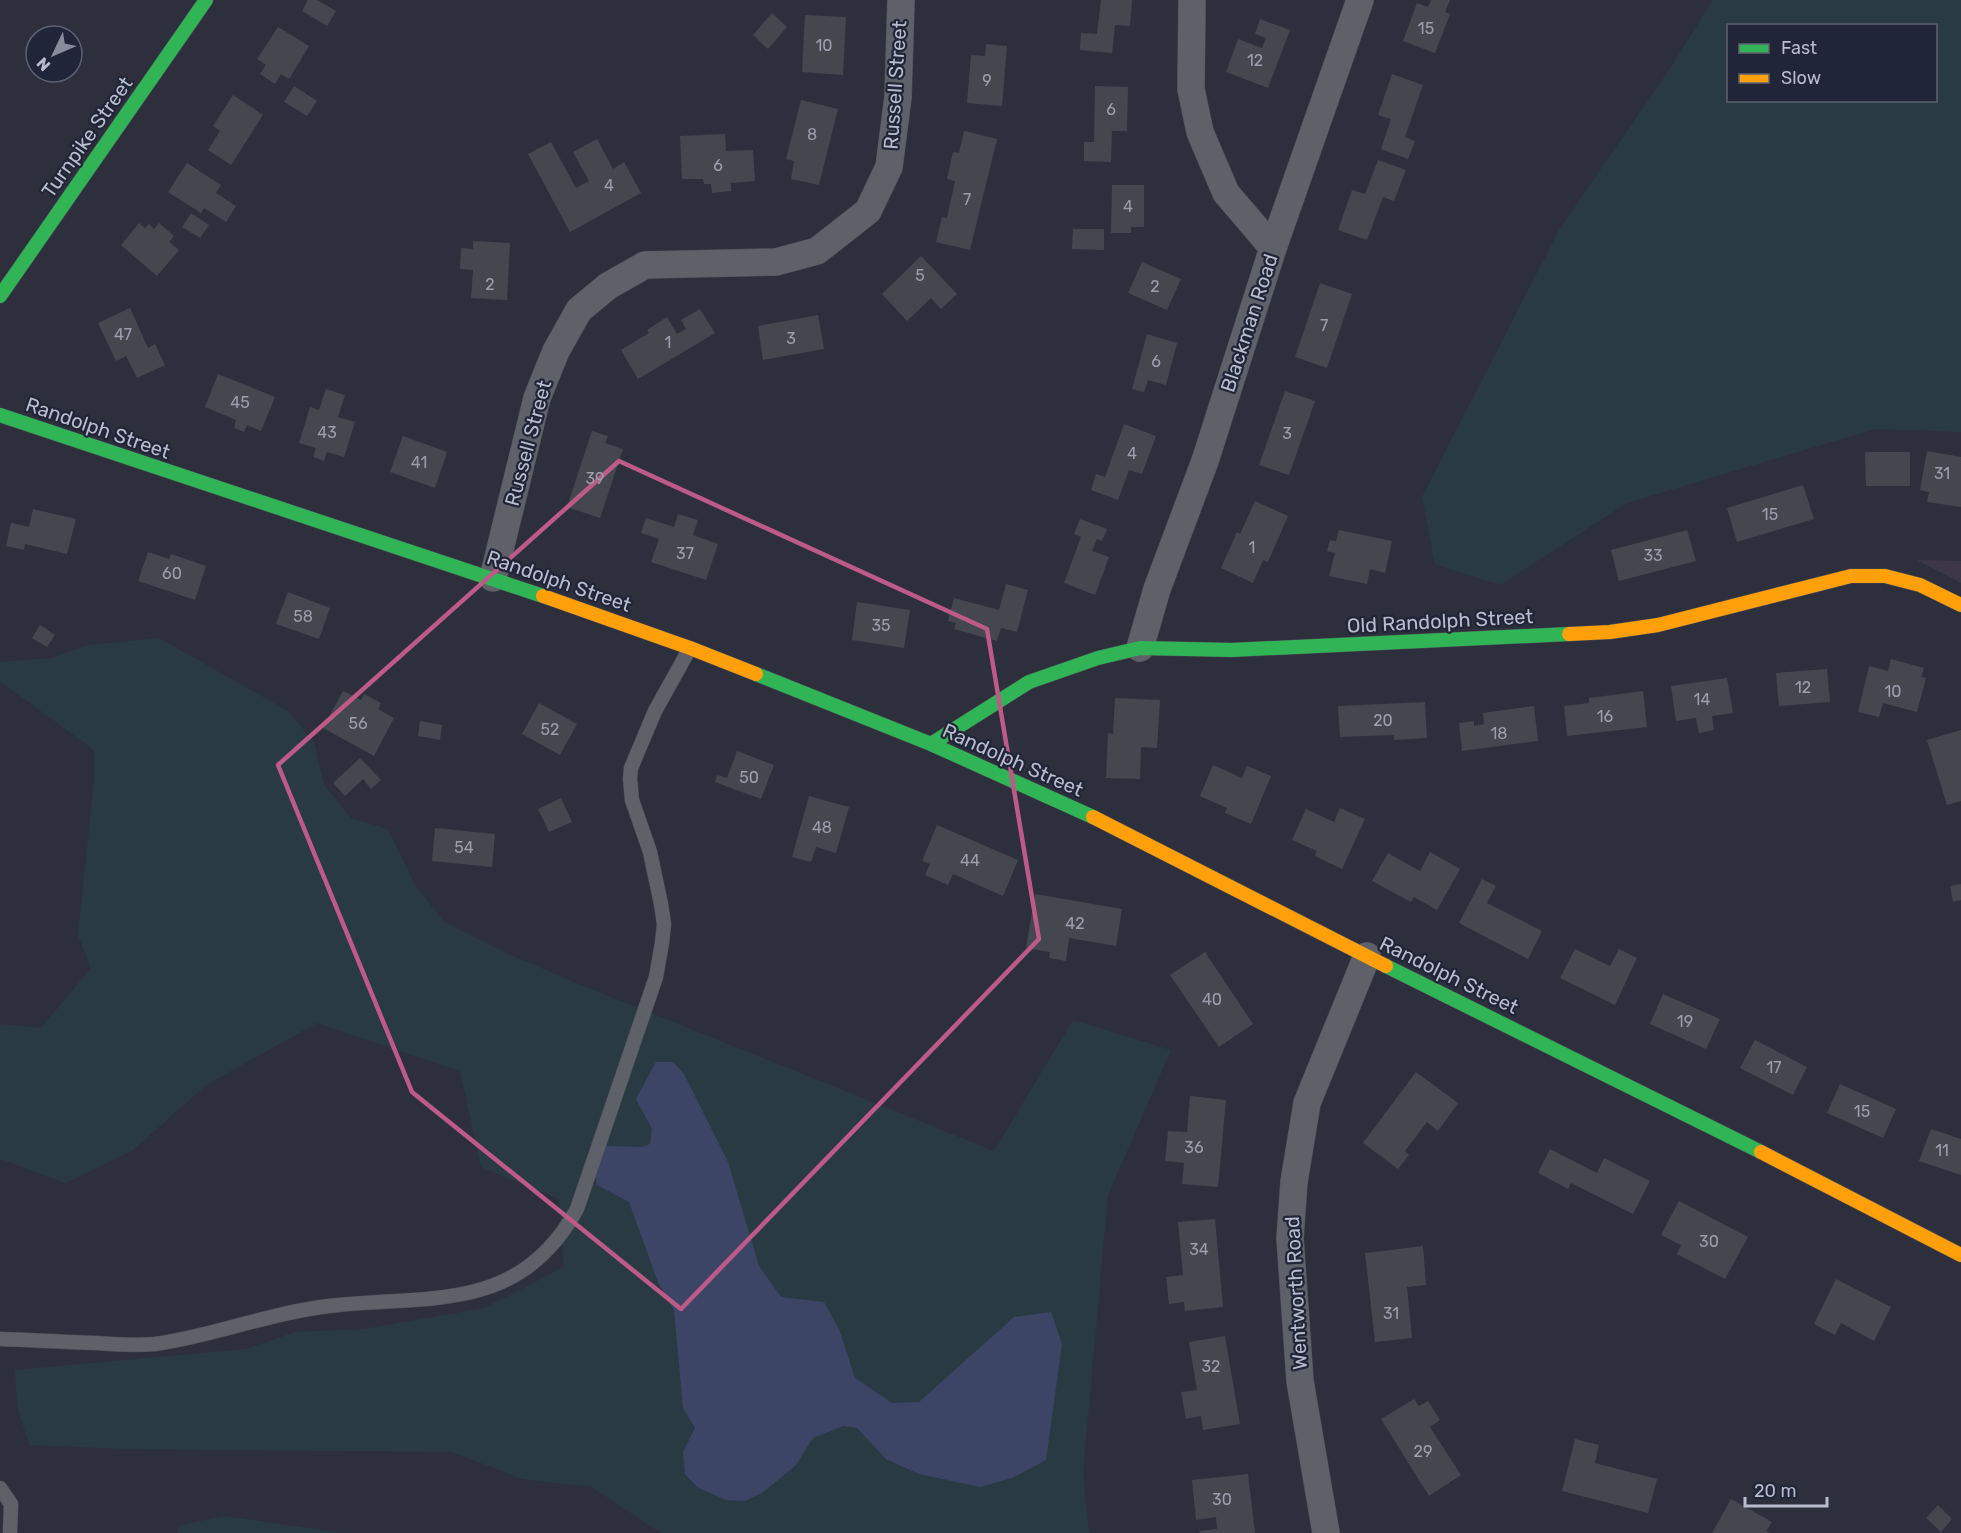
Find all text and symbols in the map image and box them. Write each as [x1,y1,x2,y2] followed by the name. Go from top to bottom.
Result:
[1418,19,1434,38] house number: 15
[879,20,911,150] street label: Russell Street
[24,24,84,84] north arrow
[1727,24,1937,102] legend
[815,36,833,55] house number: 10
[1781,37,1817,59] text: Fast
[1247,51,1263,70] house number: 12
[33,53,54,75] text: N
[1781,67,1821,89] text: Slow
[982,71,992,90] house number: 9
[36,72,138,202] street label: Turnpike Street
[1106,100,1116,119] house number: 6
[807,125,817,144] house number: 8
[713,156,723,175] house number: 6
[604,176,614,195] house number: 4
[963,190,971,209] house number: 7
[1123,197,1133,216] house number: 4
[1215,251,1283,395] street label: Blackman Road
[915,266,925,285] house number: 5
[485,275,495,294] house number: 2
[1150,277,1160,296] house number: 2
[1320,316,1328,335] house number: 7
[114,325,132,344] house number: 47
[786,329,796,348] house number: 3
[665,333,671,352] house number: 1
[1151,352,1161,371] house number: 6
[500,377,556,508] street label: Russell Street
[23,392,174,464] street label: Randolph Street
[230,393,250,412] house number: 45
[317,423,337,442] house number: 43
[1282,424,1292,443] house number: 3
[1127,444,1137,463] house number: 4
[411,453,427,472] house number: 41
[1934,464,1950,483] house number: 31
[585,469,605,488] house number: 39
[1762,505,1778,524] house number: 15
[1249,538,1255,557] house number: 1
[676,544,694,563] house number: 37
[484,545,635,617] street label: Randolph Street
[1643,546,1663,565] house number: 33
[162,564,182,583] house number: 60
[1346,604,1534,638] street label: Old Randolph Street
[293,607,313,626] house number: 58
[871,616,891,635] house number: 35
[1795,678,1811,697] house number: 12
[1884,682,1902,701] house number: 10
[1694,690,1710,709] house number: 14
[1597,707,1614,726] house number: 16
[1373,711,1393,730] house number: 20
[348,714,368,733] house number: 56
[939,718,1087,802] street label: Randolph Street
[541,720,559,739] house number: 52
[1490,724,1508,743] house number: 18
[739,768,759,787] house number: 50
[812,818,832,837] house number: 48
[454,838,474,857] house number: 54
[960,851,980,870] house number: 44
[1065,914,1085,933] house number: 42
[1376,931,1522,1019] street label: Randolph Street
[1202,990,1222,1009] house number: 40
[1677,1012,1693,1031] house number: 19
[1766,1058,1782,1077] house number: 17
[1854,1102,1870,1121] house number: 15
[1184,1138,1204,1157] house number: 36
[1935,1141,1949,1160] house number: 11
[1280,1216,1312,1370] street label: Wentworth Road
[1699,1232,1719,1251] house number: 30
[1189,1240,1209,1259] house number: 34
[1383,1304,1399,1323] house number: 31
[1201,1357,1221,1376] house number: 32
[1414,1442,1432,1461] house number: 29
[1745,1470,1828,1508] scale bar
[1754,1480,1796,1502] text: 20 m
[1212,1490,1232,1509] house number: 30

